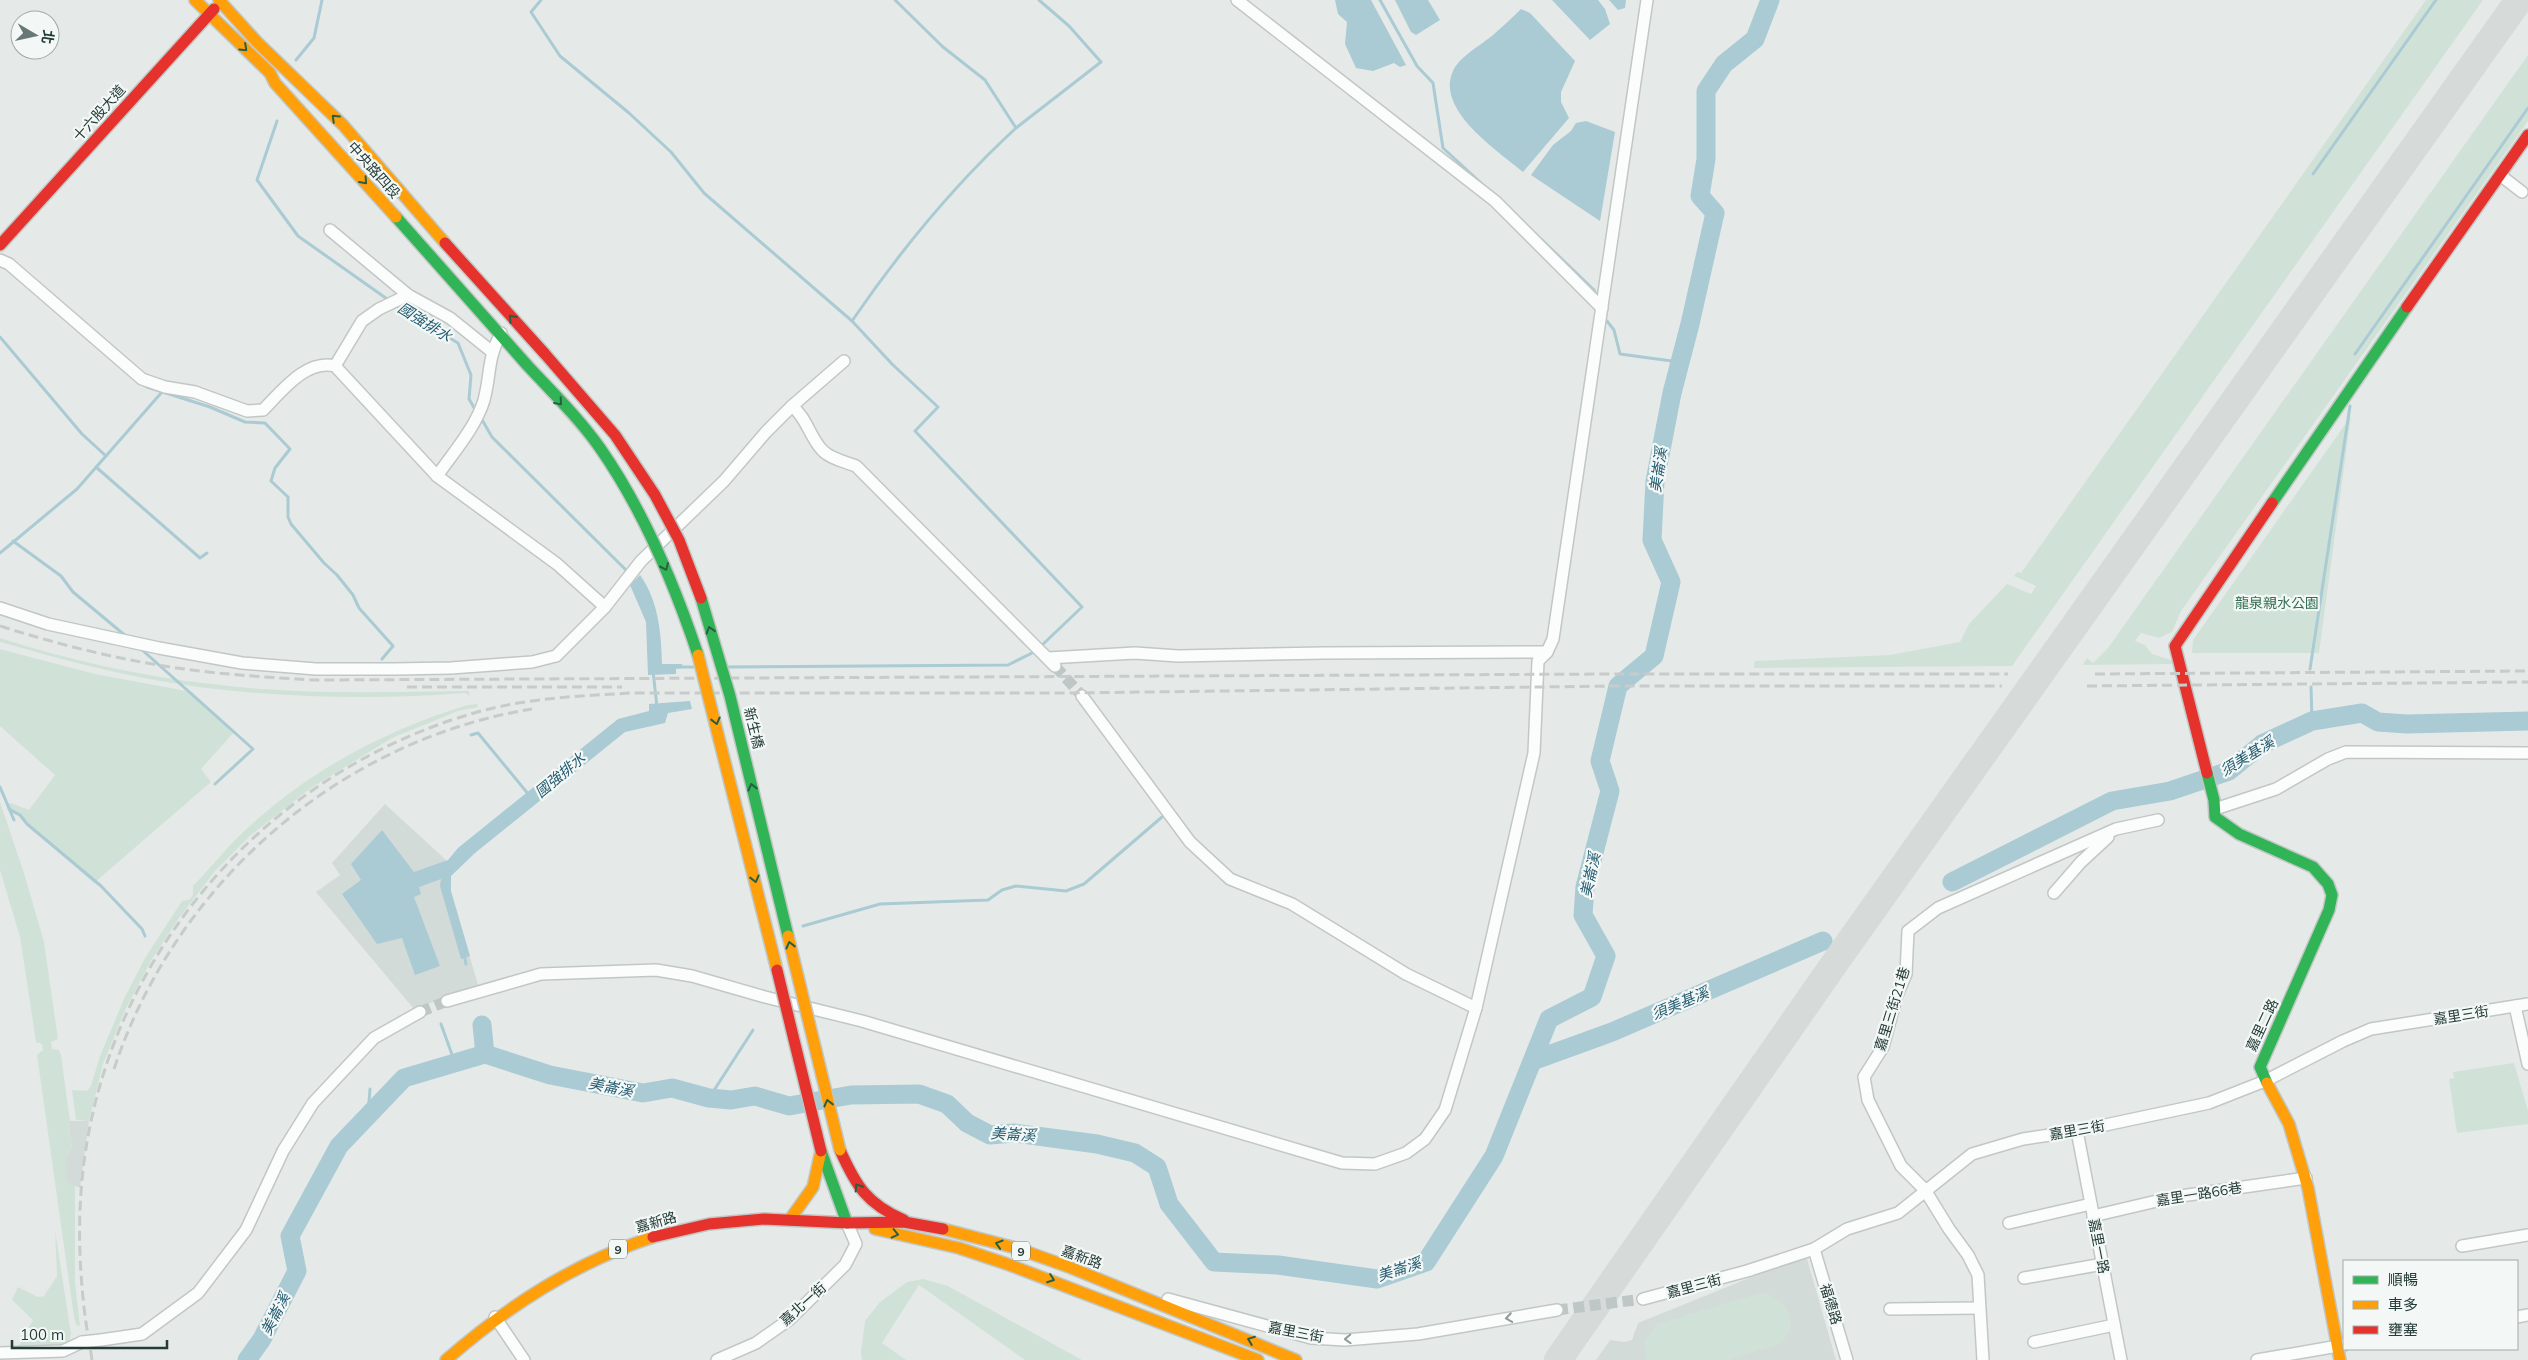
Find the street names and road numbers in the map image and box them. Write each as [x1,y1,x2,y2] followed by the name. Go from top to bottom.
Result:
[69,81,129,145] street label: 十六股大道
[344,138,404,202] street label: 中央路四段
[740,705,768,751] street label: 新生橋
[1871,965,1913,1053] street label: 嘉里三街21巷
[2242,996,2282,1054] street label: 嘉里二路
[2432,1002,2490,1028] street label: 嘉里三街
[2048,1116,2106,1144] street label: 嘉里三街
[2155,1178,2243,1210] street label: 嘉里一路66巷
[633,1208,679,1236] street label: 嘉新路
[2085,1217,2113,1275] street label: 嘉里一路
[609,1240,627,1258] road number: 9
[1059,1241,1105,1273] street label: 嘉新路
[1012,1242,1030,1260] road number: 9
[1665,1270,1723,1302] street label: 嘉里三街
[776,1279,830,1329] street label: 嘉北一街
[1816,1281,1846,1327] street label: 福德路
[1267,1318,1325,1346] street label: 嘉里三街

